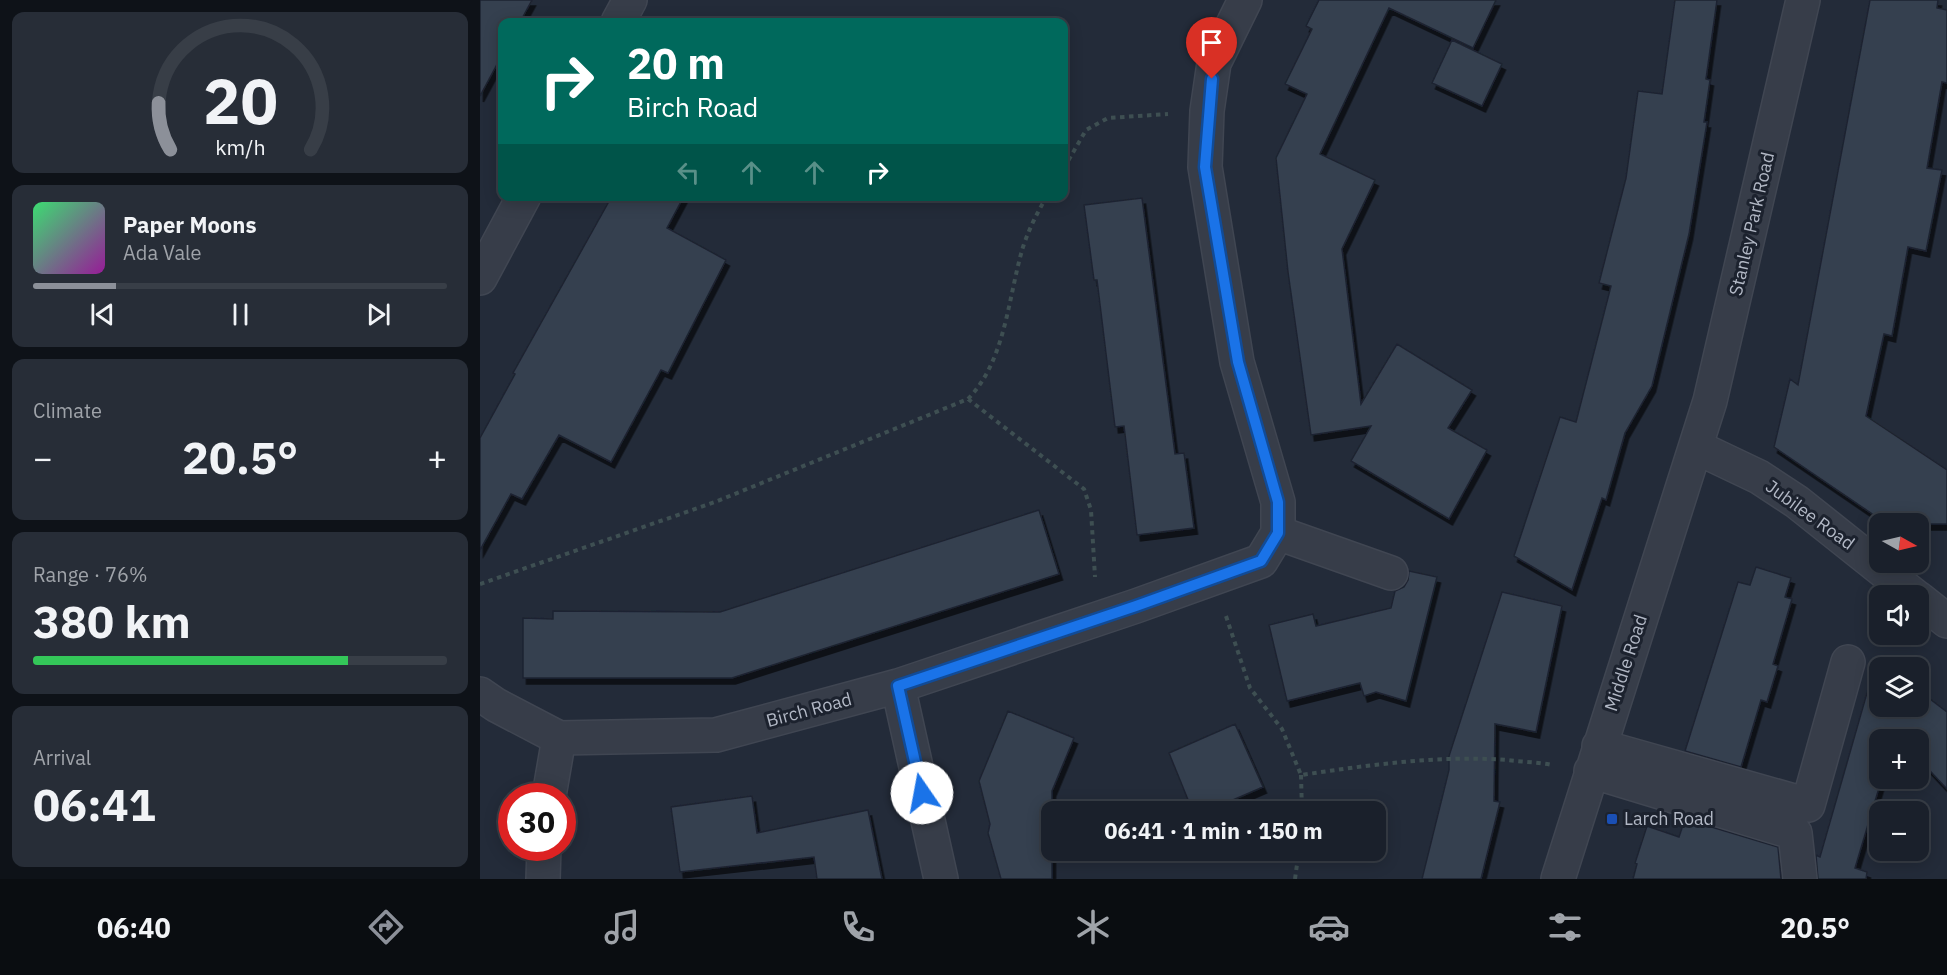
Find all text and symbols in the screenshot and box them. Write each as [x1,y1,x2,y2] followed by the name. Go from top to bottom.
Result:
[1186,17,1237,79] pin
[1195,26,1228,59] icon: arrive
[627,36,725,91] text: 20 m
[528,42,606,120] icon: right
[203,60,277,141] text: 20
[627,89,759,124] text: Birch Road
[215,133,265,161] text: km/h
[1724,150,1779,298] street label: Stanley Park Road
[672,156,705,189] icon: left
[735,156,768,189] icon: ahead
[798,156,831,189] icon: ahead
[861,156,894,189] icon: right
[123,210,256,239] text: Paper Moons
[123,239,202,266] text: Ada Vale
[86,298,119,331] icon: previous
[224,298,257,331] icon: pause
[362,298,395,331] icon: next
[33,397,102,424] text: Climate
[182,428,298,486] text: 20.5°
[33,436,53,479] text: −
[427,436,447,479] text: +
[1761,475,1859,555] street label: Jubilee Road
[1869,513,1929,573] north arrow
[1869,513,1929,861] map controls
[33,561,148,588] text: Range · 76%
[1869,585,1929,645] button: sound
[33,592,191,650] text: 380 km
[1599,612,1652,714] street label: Middle Road
[1869,657,1929,717] button: layers
[764,687,854,732] street label: Birch Road
[1869,729,1929,789] button: +
[33,744,91,771] text: Arrival
[890,761,954,825] position arrow
[33,775,156,833] text: 06:41
[498,783,576,861] speed limit sign: 30
[1869,801,1929,861] button: −
[1624,807,1714,830] place label: Larch Road
[1605,812,1619,826] marker: Larch Road
[1104,816,1323,845] text: 06:41 · 1 min · 150 m
[365,906,407,948] icon: directions
[601,906,643,948] icon: music
[837,906,879,948] icon: phone
[1072,906,1114,948] icon: climate
[1308,906,1350,948] icon: car
[1544,906,1586,948] icon: filters
[97,910,171,945] text: 06:40
[1780,910,1850,945] text: 20.5°

